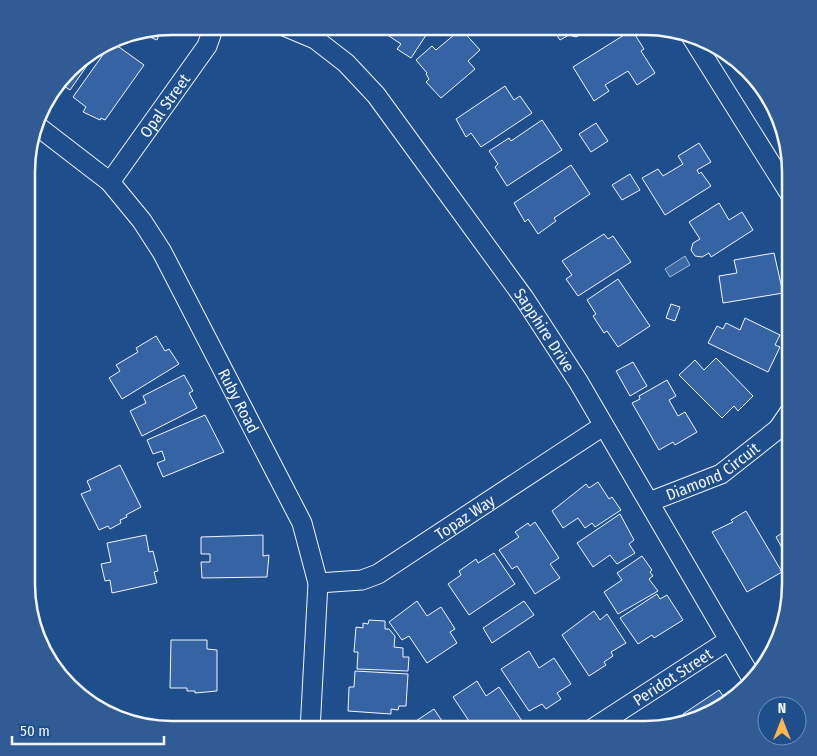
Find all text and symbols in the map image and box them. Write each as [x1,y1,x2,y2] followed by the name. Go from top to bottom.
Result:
[136,70,195,141] street label: Opal Street
[510,285,579,376] street label: Sapphire Drive
[214,366,263,436] street label: Ruby Road
[663,438,764,505] street label: Diamond Circuit
[432,490,499,544] street label: Topaz Way
[630,644,717,710] street label: Peridot Street
[757,696,807,746] north arrow
[778,700,786,717] text: N
[12,714,165,746] scale bar
[20,722,50,740] text: 50 m

